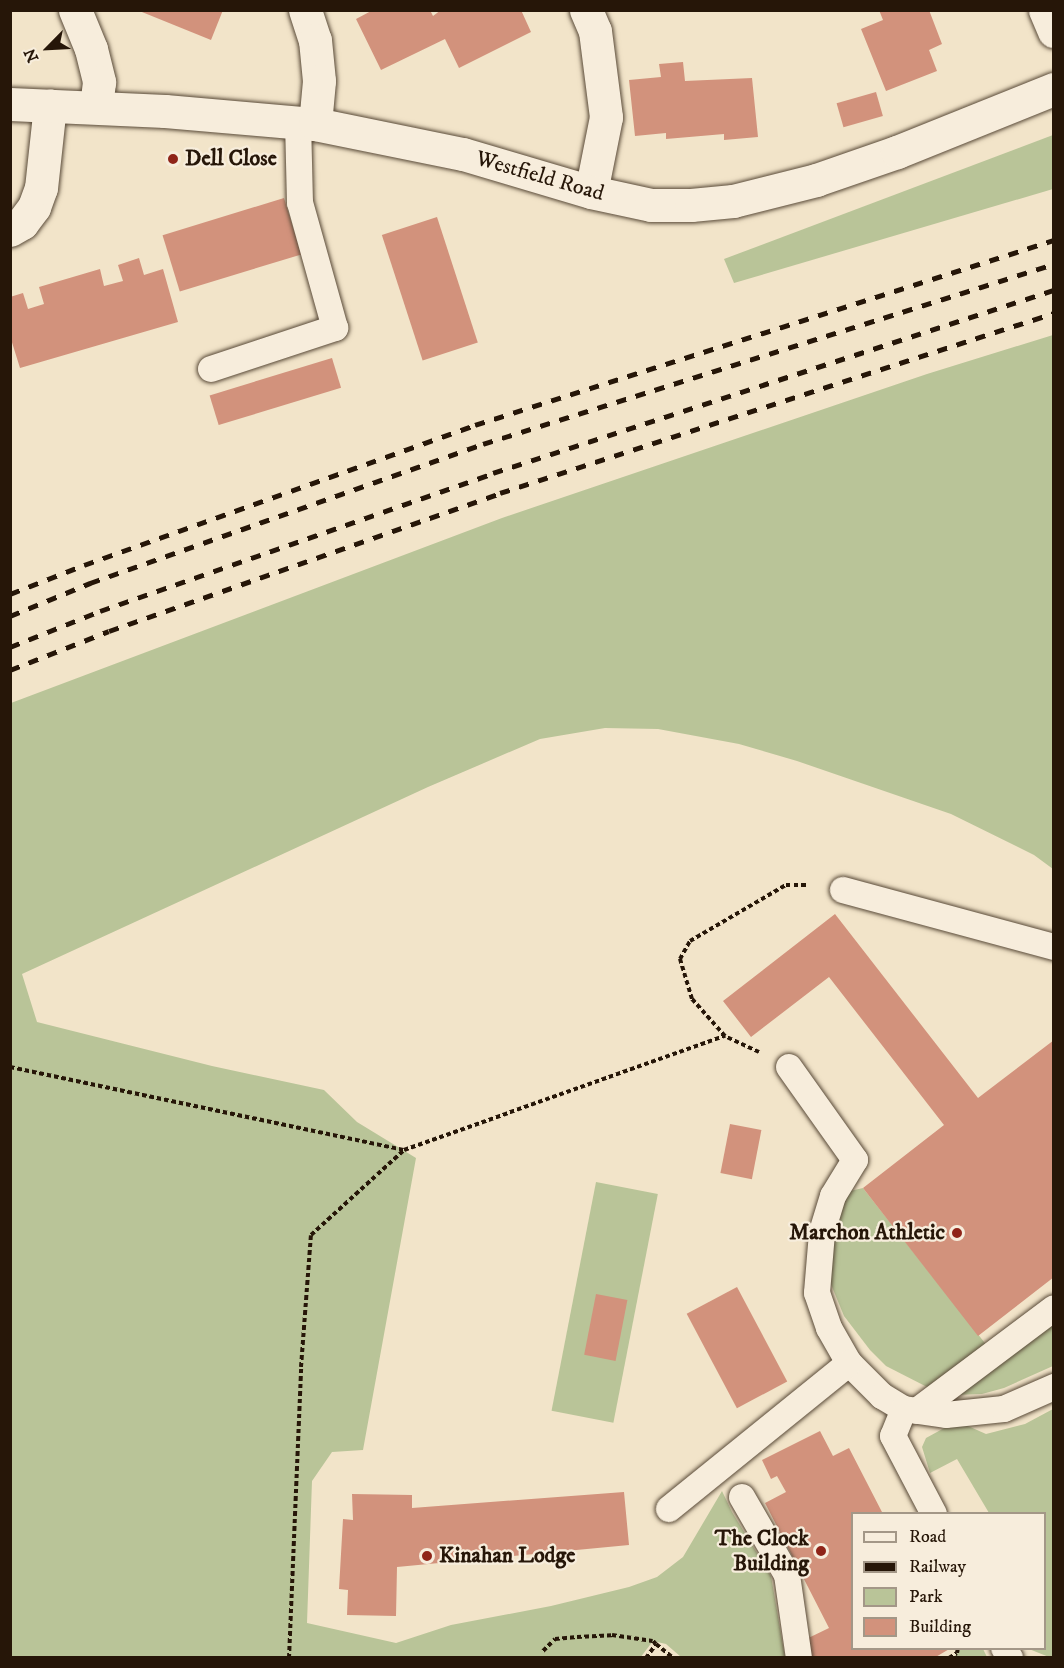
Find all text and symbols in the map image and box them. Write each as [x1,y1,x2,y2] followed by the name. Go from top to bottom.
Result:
[18,18,78,78] north arrow
[20,45,43,65] text: N
[473,145,607,207] street label: Westfield Road
[185,146,277,172] place label: Dell Close
[166,152,180,166] marker: Dell Close
[789,1220,945,1246] place label: Marchon Athletic
[950,1226,964,1240] marker: Marchon Athletic
[851,1512,1046,1650] legend
[715,1525,809,1576] place label: The Clock Building
[909,1526,946,1548] text: Road
[439,1543,575,1569] place label: Kinahan Lodge
[814,1544,828,1558] marker: The Clock Building
[420,1549,434,1563] marker: Kinahan Lodge
[909,1556,966,1578] text: Railway
[909,1586,943,1608] text: Park
[909,1616,971,1638] text: Building

